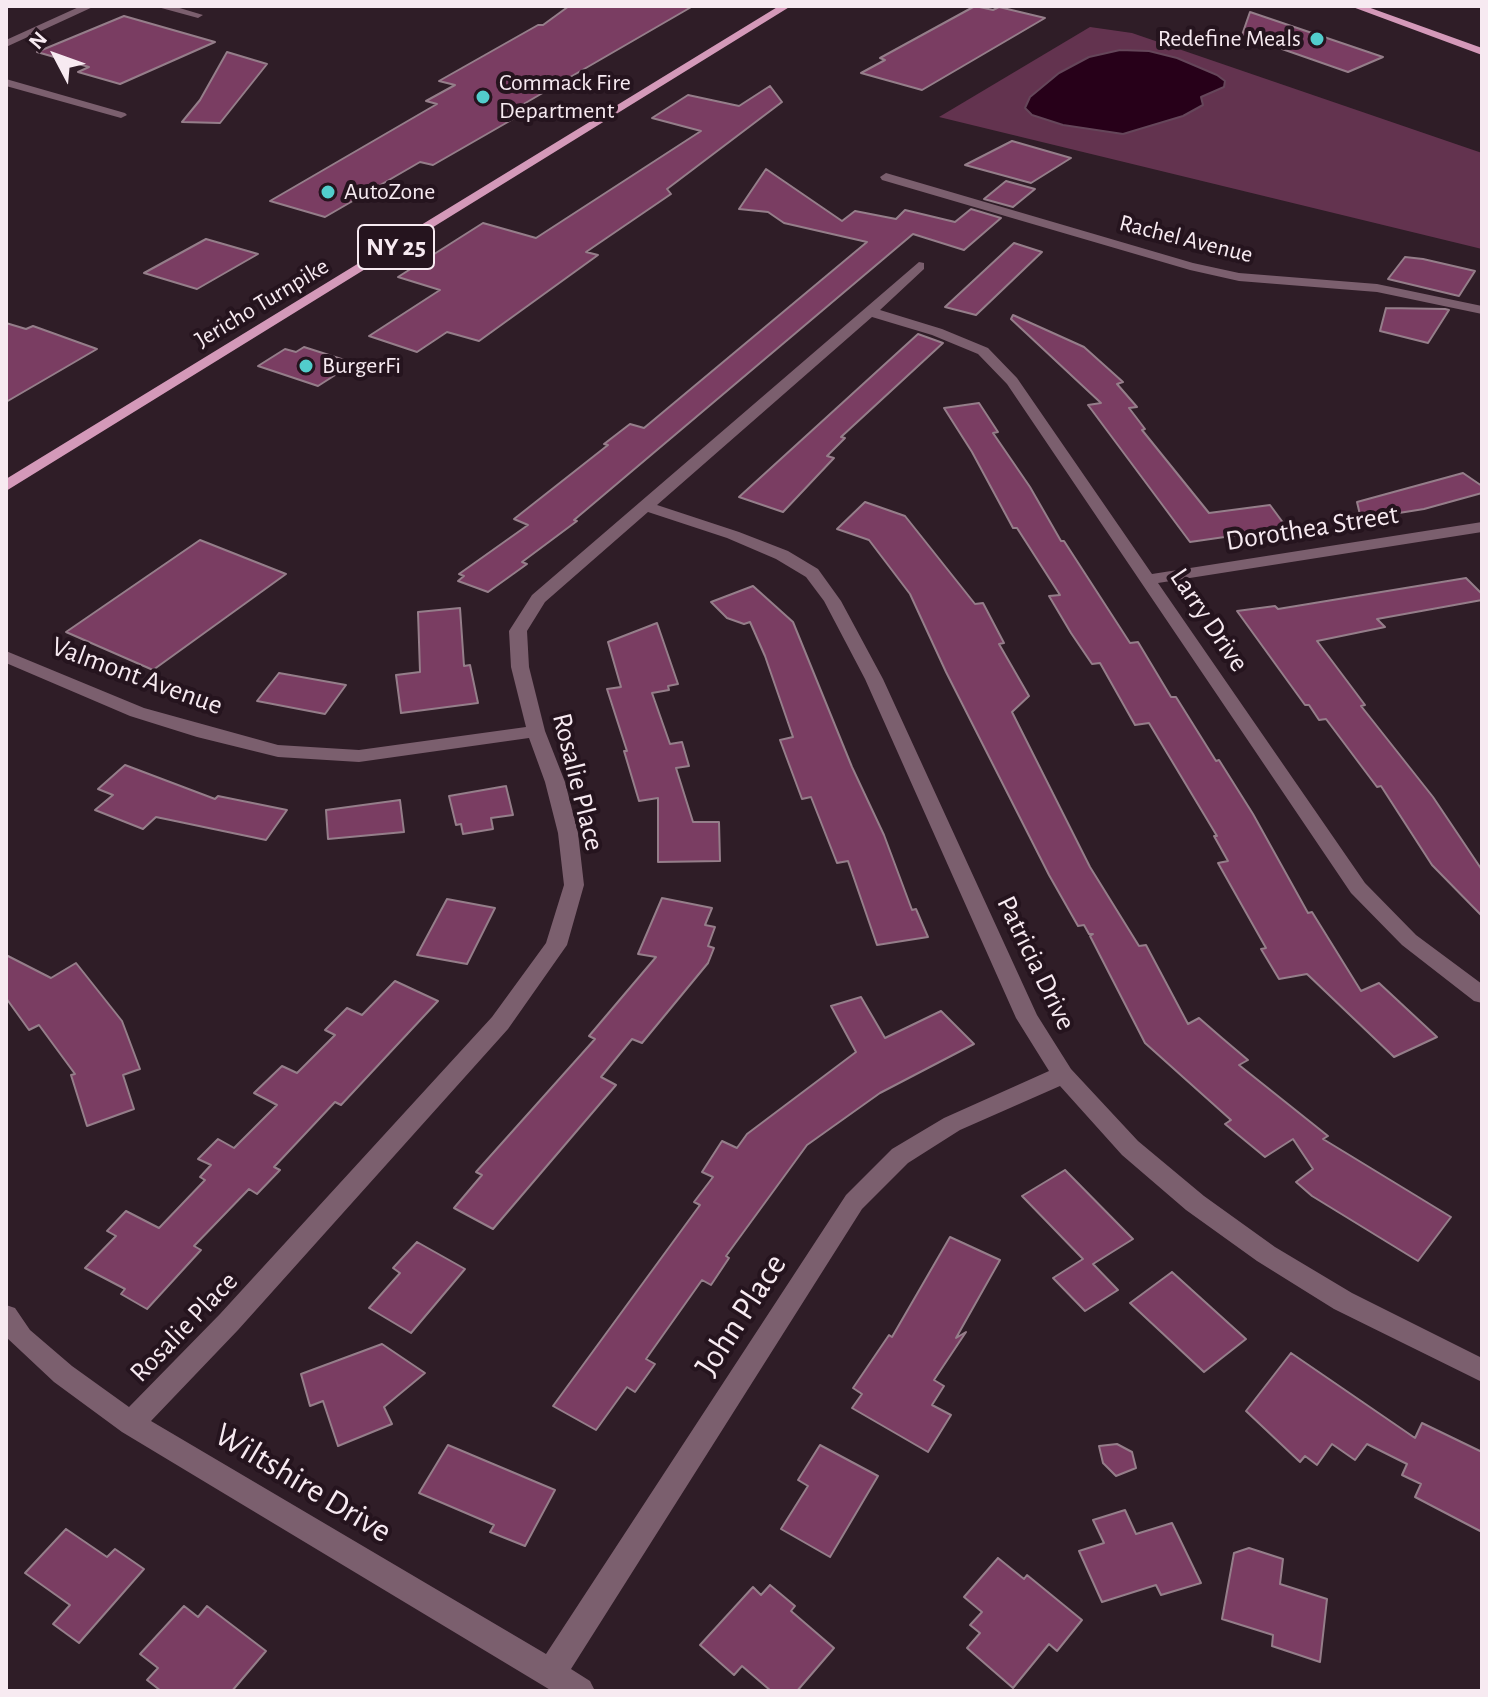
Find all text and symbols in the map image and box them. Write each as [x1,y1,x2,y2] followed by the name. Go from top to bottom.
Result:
[16,16,96,96] north arrow
[1158,25,1301,53] place label: Redefine Meals
[25,27,51,53] text: N
[1308,30,1326,48] marker: Redefine Meals
[499,69,631,125] place label: Commack Fire Department
[474,88,492,106] marker: Commack Fire Department
[344,178,435,206] place label: AutoZone
[319,183,337,201] marker: AutoZone
[1116,209,1256,269] street label: Rachel Avenue
[358,225,434,269] road number: NY 25
[190,252,334,354] street label: Jericho Turnpike
[322,352,401,380] place label: BurgerFi
[297,357,315,375] marker: BurgerFi
[1223,498,1401,558] street label: Dorothea Street
[1162,562,1256,678] street label: Larry Drive
[47,629,227,723] street label: Valmont Avenue
[545,710,611,854] street label: Rosalie Place
[989,891,1083,1035] street label: Patricia Drive
[686,1246,796,1384] street label: John Place
[123,1265,245,1389] street label: Rosalie Place
[207,1414,399,1552] street label: Wiltshire Drive

